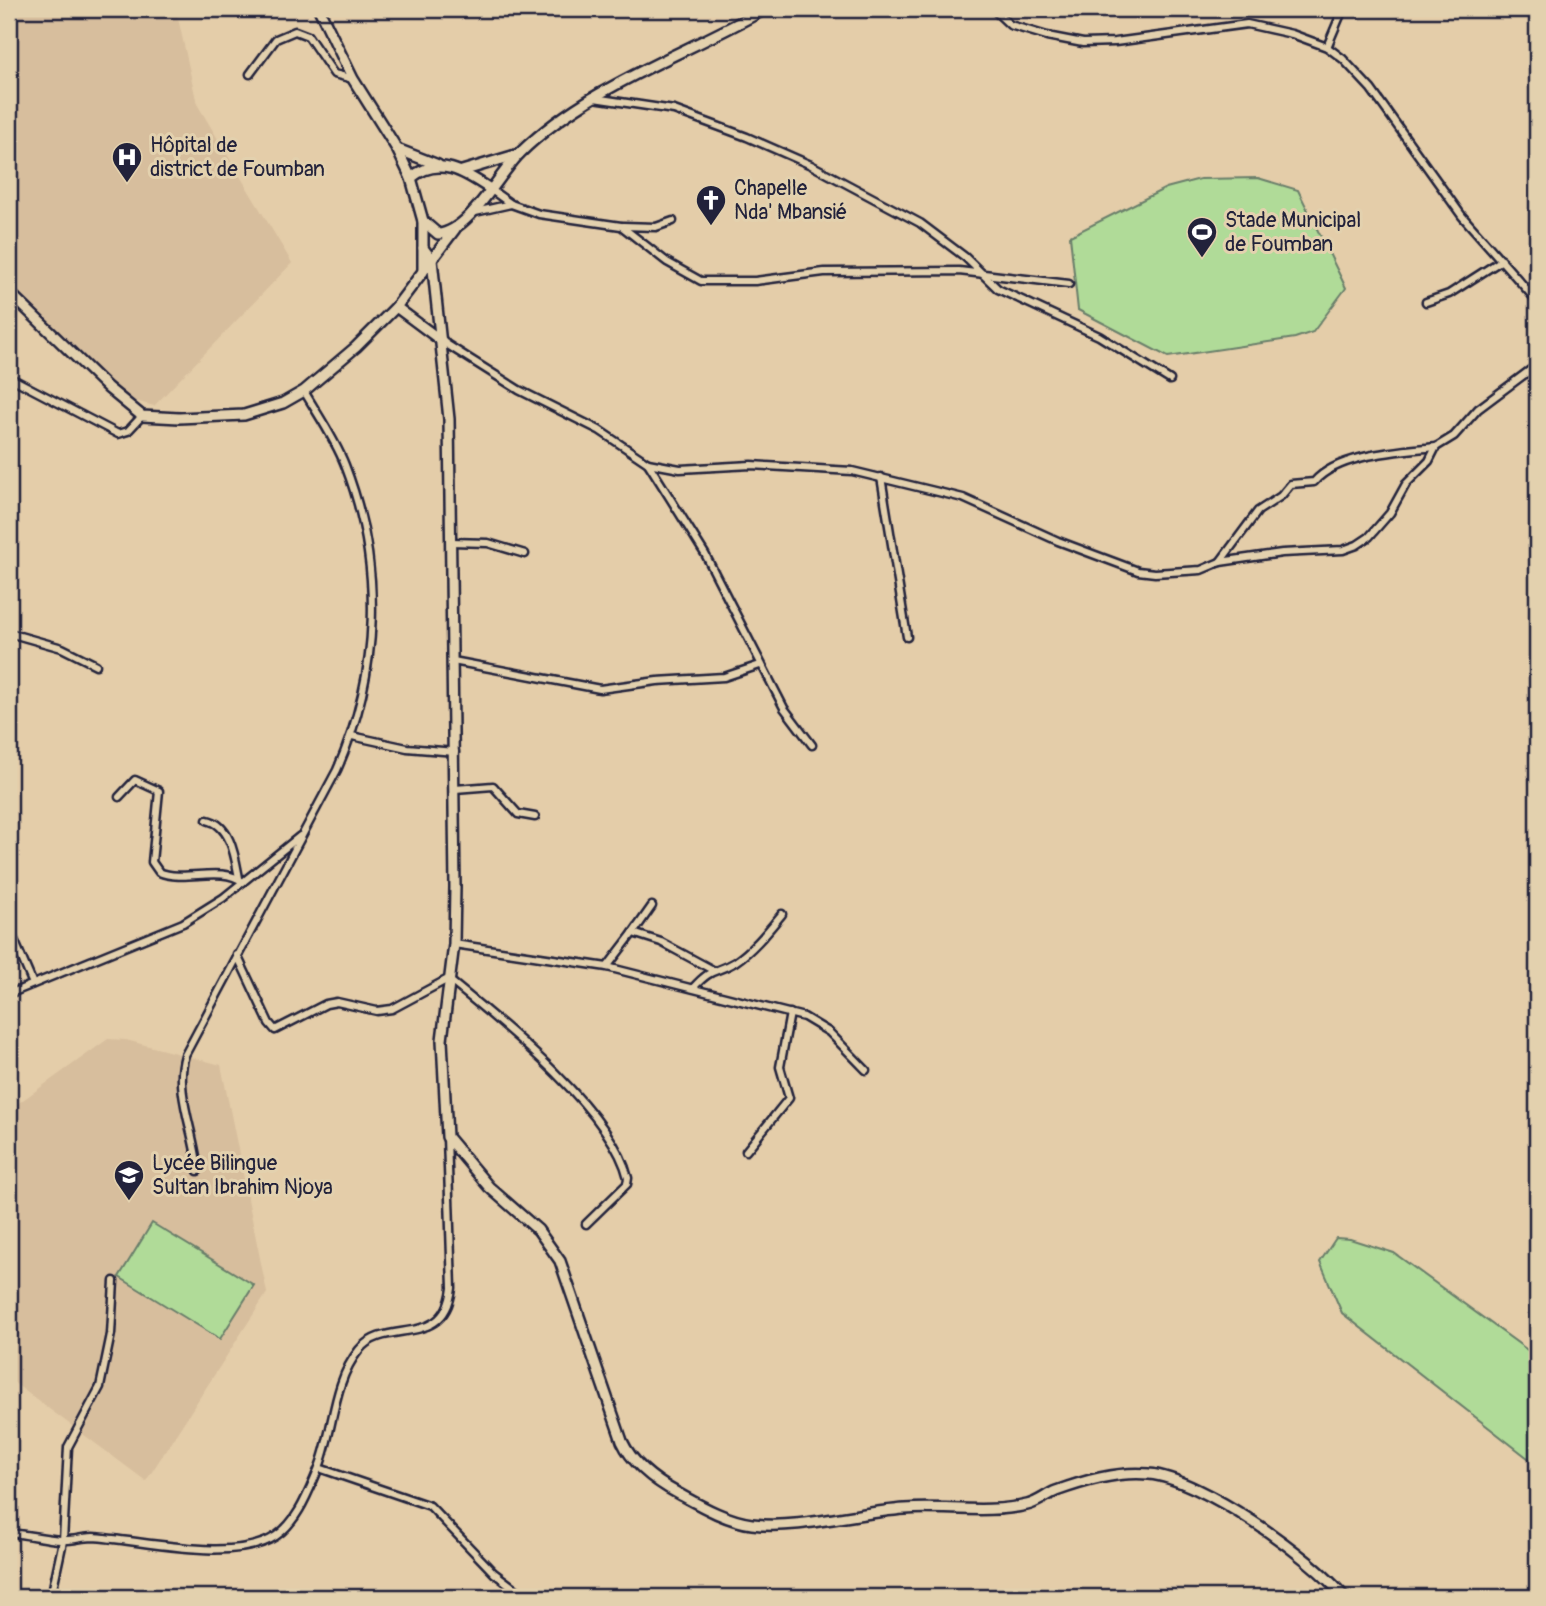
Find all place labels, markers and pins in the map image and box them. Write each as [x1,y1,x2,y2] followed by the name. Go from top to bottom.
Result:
[150,132,325,183] place label: Hôpital de district de Foumban
[110,140,144,184] hospital icon: Hôpital de district de Foumban
[734,175,847,226] place label: Chapelle Nda' Mbansié
[694,183,728,227] church icon: Chapelle Nda' Mbansié
[1225,207,1361,258] place label: Stade Municipal de Foumban
[1185,215,1219,259] sports icon: Stade Municipal de Foumban
[152,1150,333,1201] place label: Lycée Bilingue Sultan Ibrahim Njoya
[112,1158,146,1202] school or university icon: Lycée Bilingue Sultan Ibrahim Njoya

